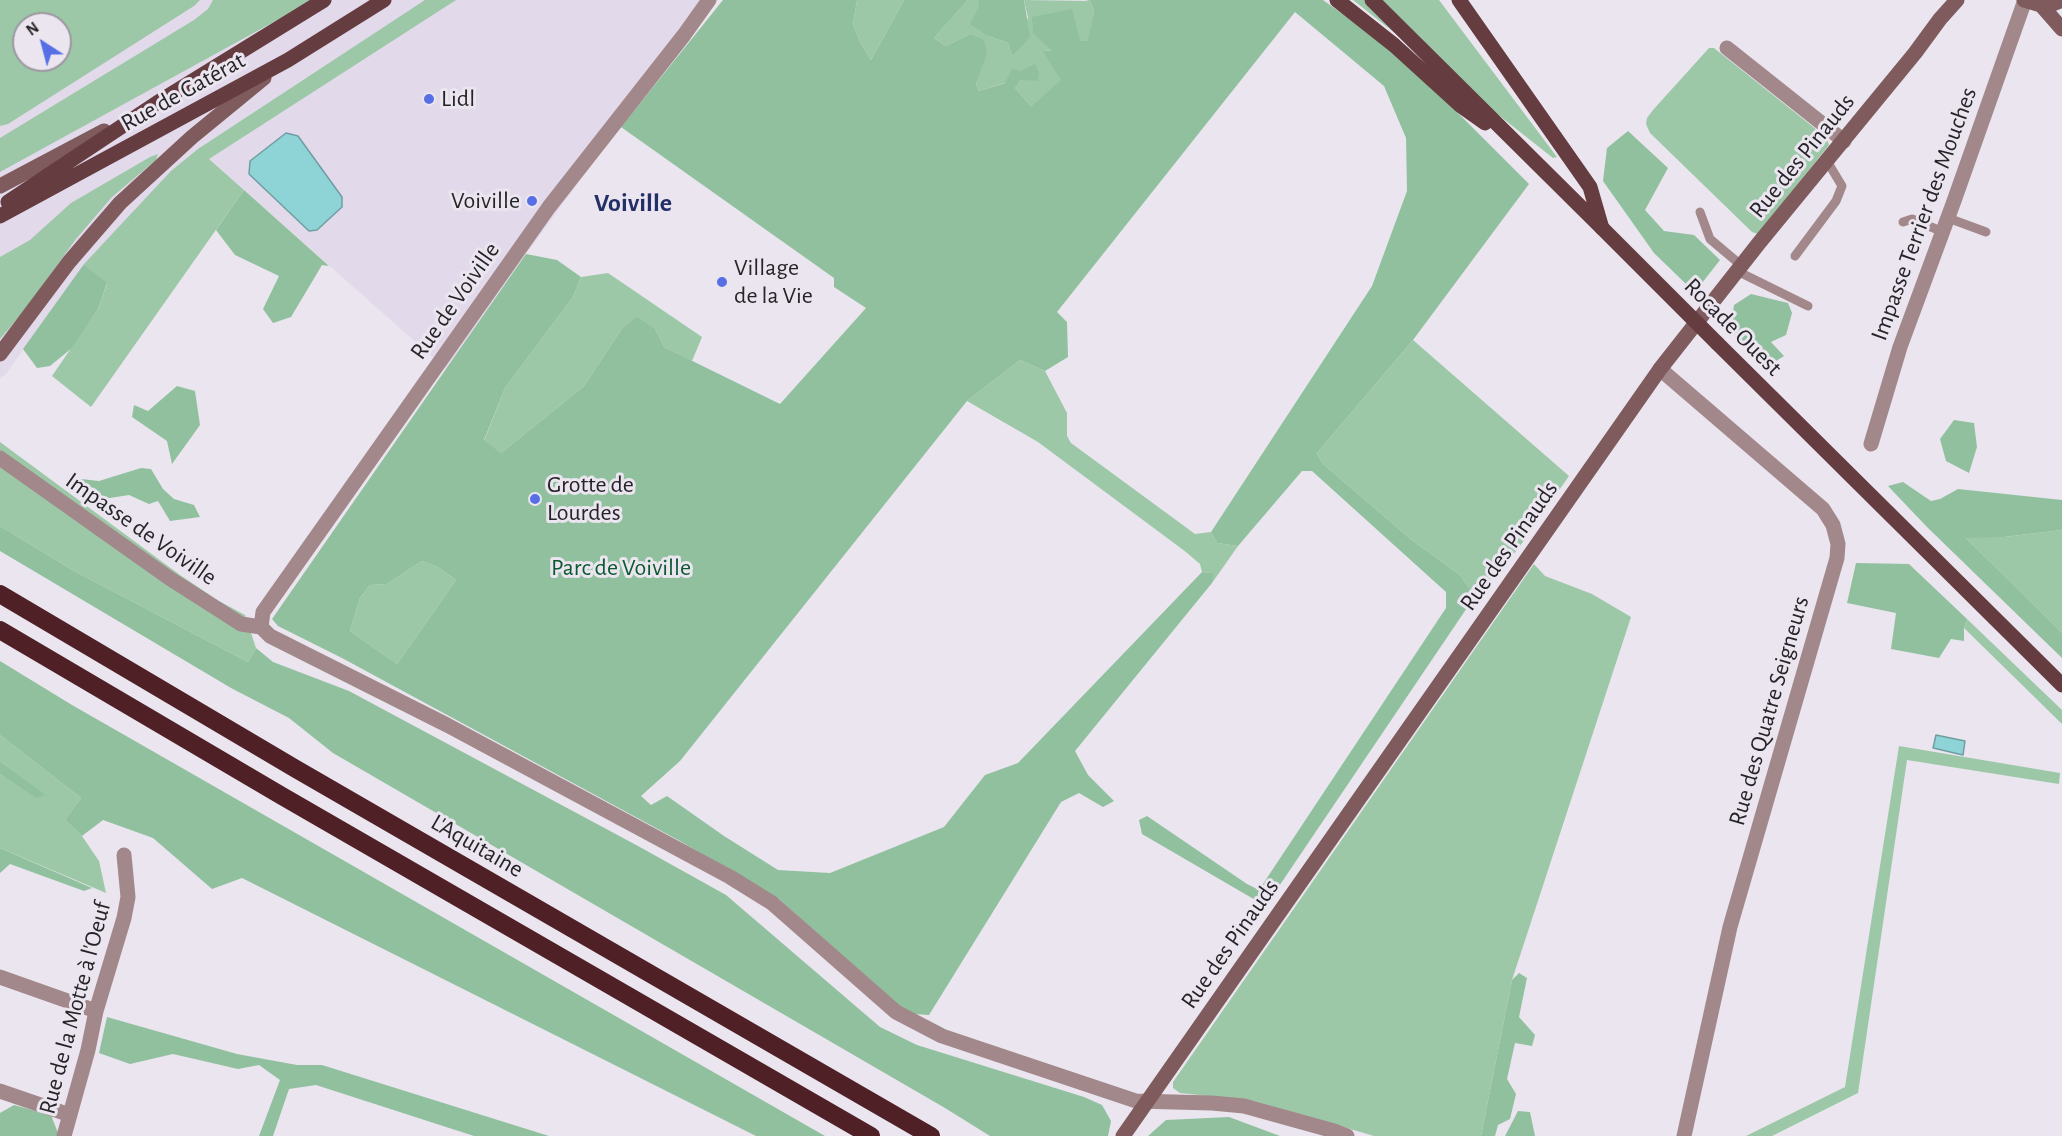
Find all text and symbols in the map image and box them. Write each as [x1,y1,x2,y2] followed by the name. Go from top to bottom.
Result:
[12,12,72,72] north arrow
[23,19,42,39] text: N
[116,46,250,138] street label: Rue de Gatérat
[1865,84,1983,344] street label: Impasse Terrier des Mouches
[441,85,475,113] place label: Lidl
[1743,88,1861,224] street label: Rue des Pinauds
[422,92,436,106] marker: Lidl
[451,187,520,215] place label: Voiville
[594,187,672,219] district label: Voiville
[525,194,539,208] marker: Voiville
[404,237,506,365] street label: Rue de Voiville
[734,254,813,310] place label: Village de la Vie
[1678,272,1788,382] street label: Rocade Ouest
[715,275,729,289] marker: Village de la Vie
[60,466,222,592] street label: Impasse de Voiville
[547,471,634,527] place label: Grotte de Lourdes
[1454,476,1564,616] street label: Rue des Pinauds
[528,492,542,506] marker: Grotte de Lourdes
[551,554,691,582] park label: Parc de Voiville
[1722,593,1816,829] street label: Rue des Quatre Seigneurs
[426,808,528,884] street label: L'Aquitaine
[1175,874,1285,1014] street label: Rue des Pinauds
[33,899,117,1117] street label: Rue de la Motte à l'Oeuf

